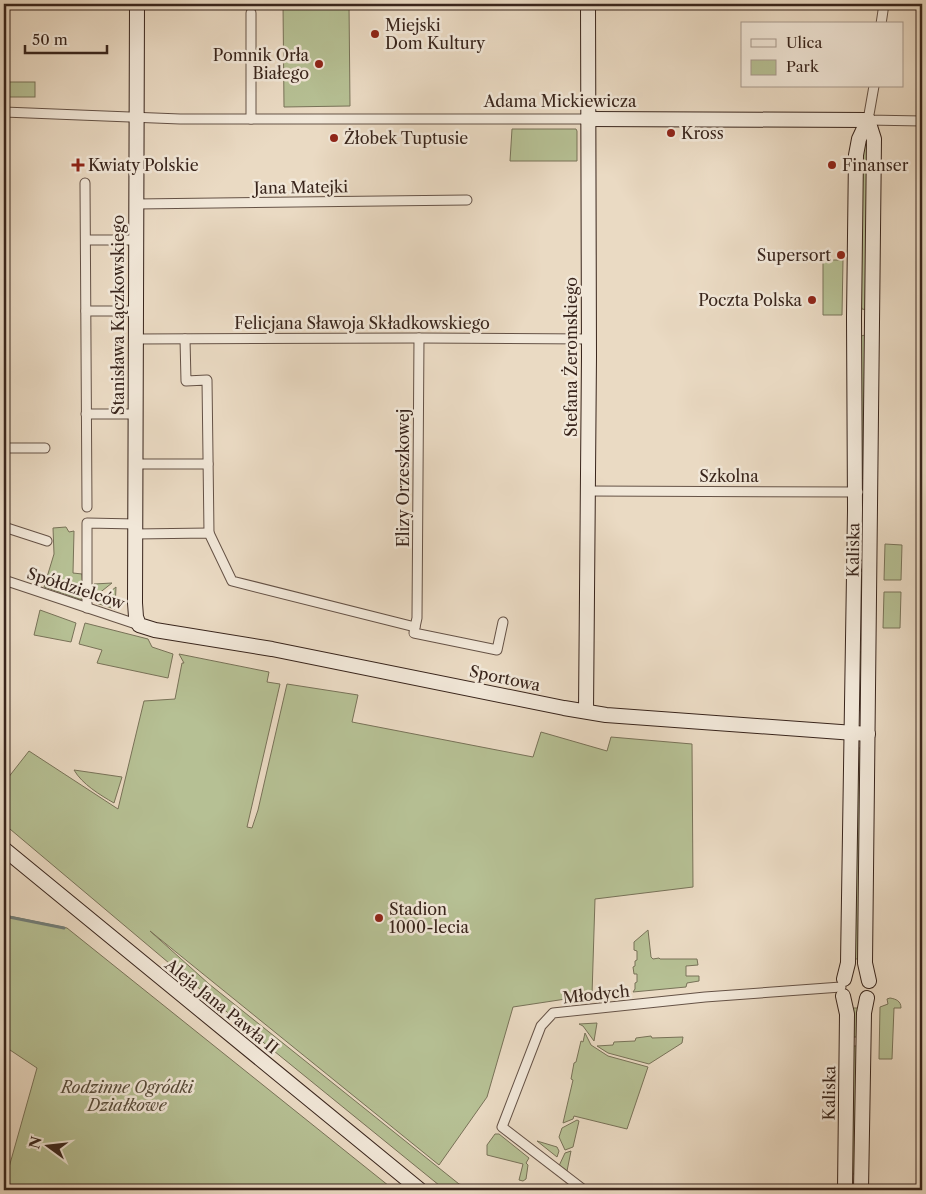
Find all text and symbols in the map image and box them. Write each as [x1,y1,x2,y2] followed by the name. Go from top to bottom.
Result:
[385,15,486,53] place label: Miejski Dom Kultury
[25,22,108,54] scale bar
[741,22,904,88] legend
[369,28,381,40] marker: Miejski Dom Kultury
[32,30,68,49] text: 50 m
[786,33,822,52] text: Ulica
[213,45,310,83] place label: Pomnik Orła Białego
[786,57,820,76] text: Park
[313,58,325,70] marker: Pomnik Orła Białego
[483,91,637,111] street label: Adama Mickiewicza
[681,123,724,143] place label: Kross
[665,127,677,139] marker: Kross
[344,128,468,148] place label: Żłobek Tuptusie
[328,132,340,144] marker: Żłobek Tuptusie
[88,155,199,175] place label: Kwiaty Polskie
[842,155,909,175] place label: Finanser
[72,159,84,171] marker: Kwiaty Polskie
[826,159,838,171] marker: Finanser
[251,176,348,198] street label: Jana Matejki
[108,215,128,415] street label: Stanisława Kączkowskiego
[757,245,831,265] place label: Supersort
[835,249,847,261] marker: Supersort
[561,277,581,437] street label: Stefana Żeromskiego
[698,290,803,310] place label: Poczta Polska
[806,294,818,306] marker: Poczta Polska
[234,313,490,333] street label: Felicjana Sławoja Składkowskiego
[393,409,413,547] street label: Elizy Orzeszkowej
[699,466,759,486] street label: Szkolna
[843,522,863,578] street label: Kaliska
[25,563,128,613] street label: Spółdzielców
[468,661,543,695] street label: Sportowa
[389,899,469,937] place label: Stadion 1000-lecia
[373,912,385,924] marker: Stadion 1000-lecia
[161,954,283,1058] street label: Aleja Jana Pawła II
[561,981,631,1007] street label: Młodych
[819,1065,839,1121] street label: Kaliska
[59,1077,194,1115] park label: Rodzinne Ogródki Działkowe
[22,1122,72,1172] north arrow
[25,1134,46,1151] text: N

